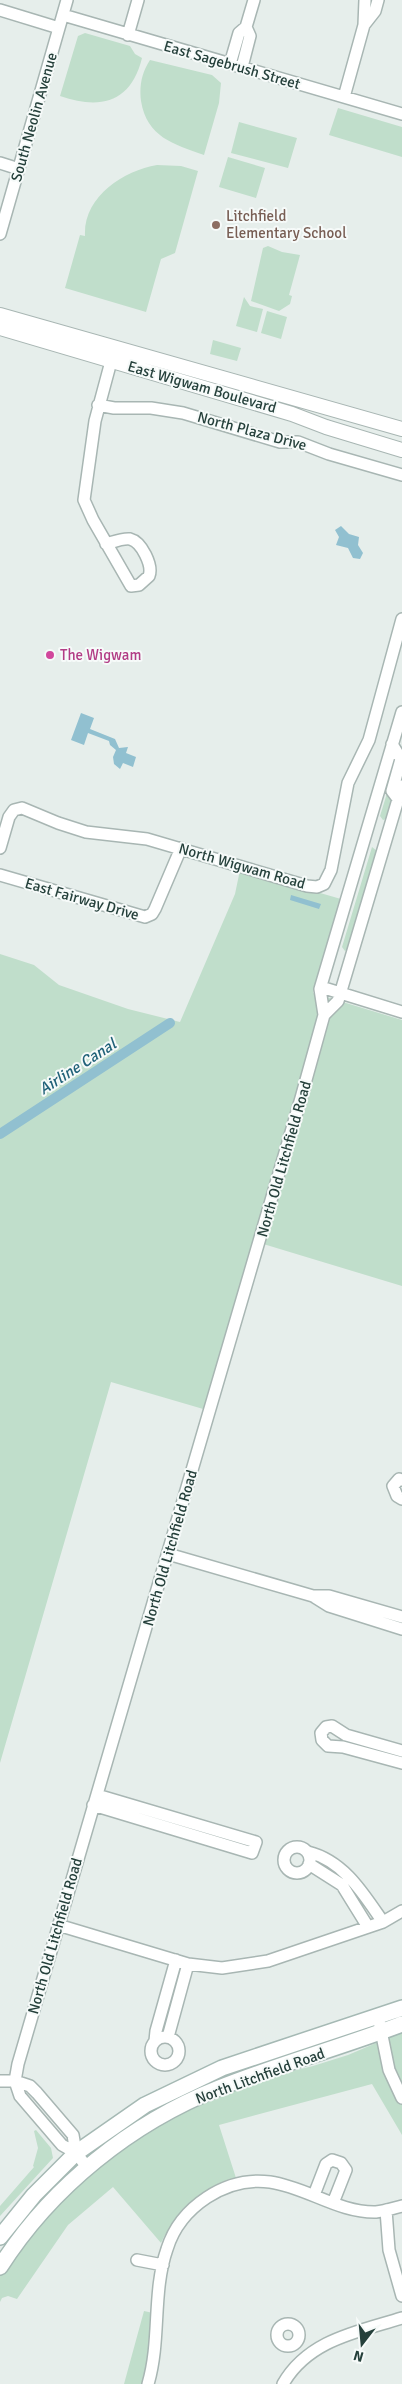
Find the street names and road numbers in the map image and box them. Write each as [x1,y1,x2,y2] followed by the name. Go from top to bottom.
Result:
[162,37,302,93] street label: East Sagebrush Street
[7,50,61,184] street label: South Neolin Avenue
[126,357,278,417] street label: East Wigwam Boulevard
[195,408,309,454] street label: North Plaza Drive
[177,839,307,893] street label: North Wigwam Road
[23,874,141,924] street label: East Fairway Drive
[253,1079,315,1239] street label: North Old Litchfield Road
[139,1468,201,1628] street label: North Old Litchfield Road
[24,1856,86,2016] street label: North Old Litchfield Road
[193,2044,327,2108] street label: North Litchfield Road

